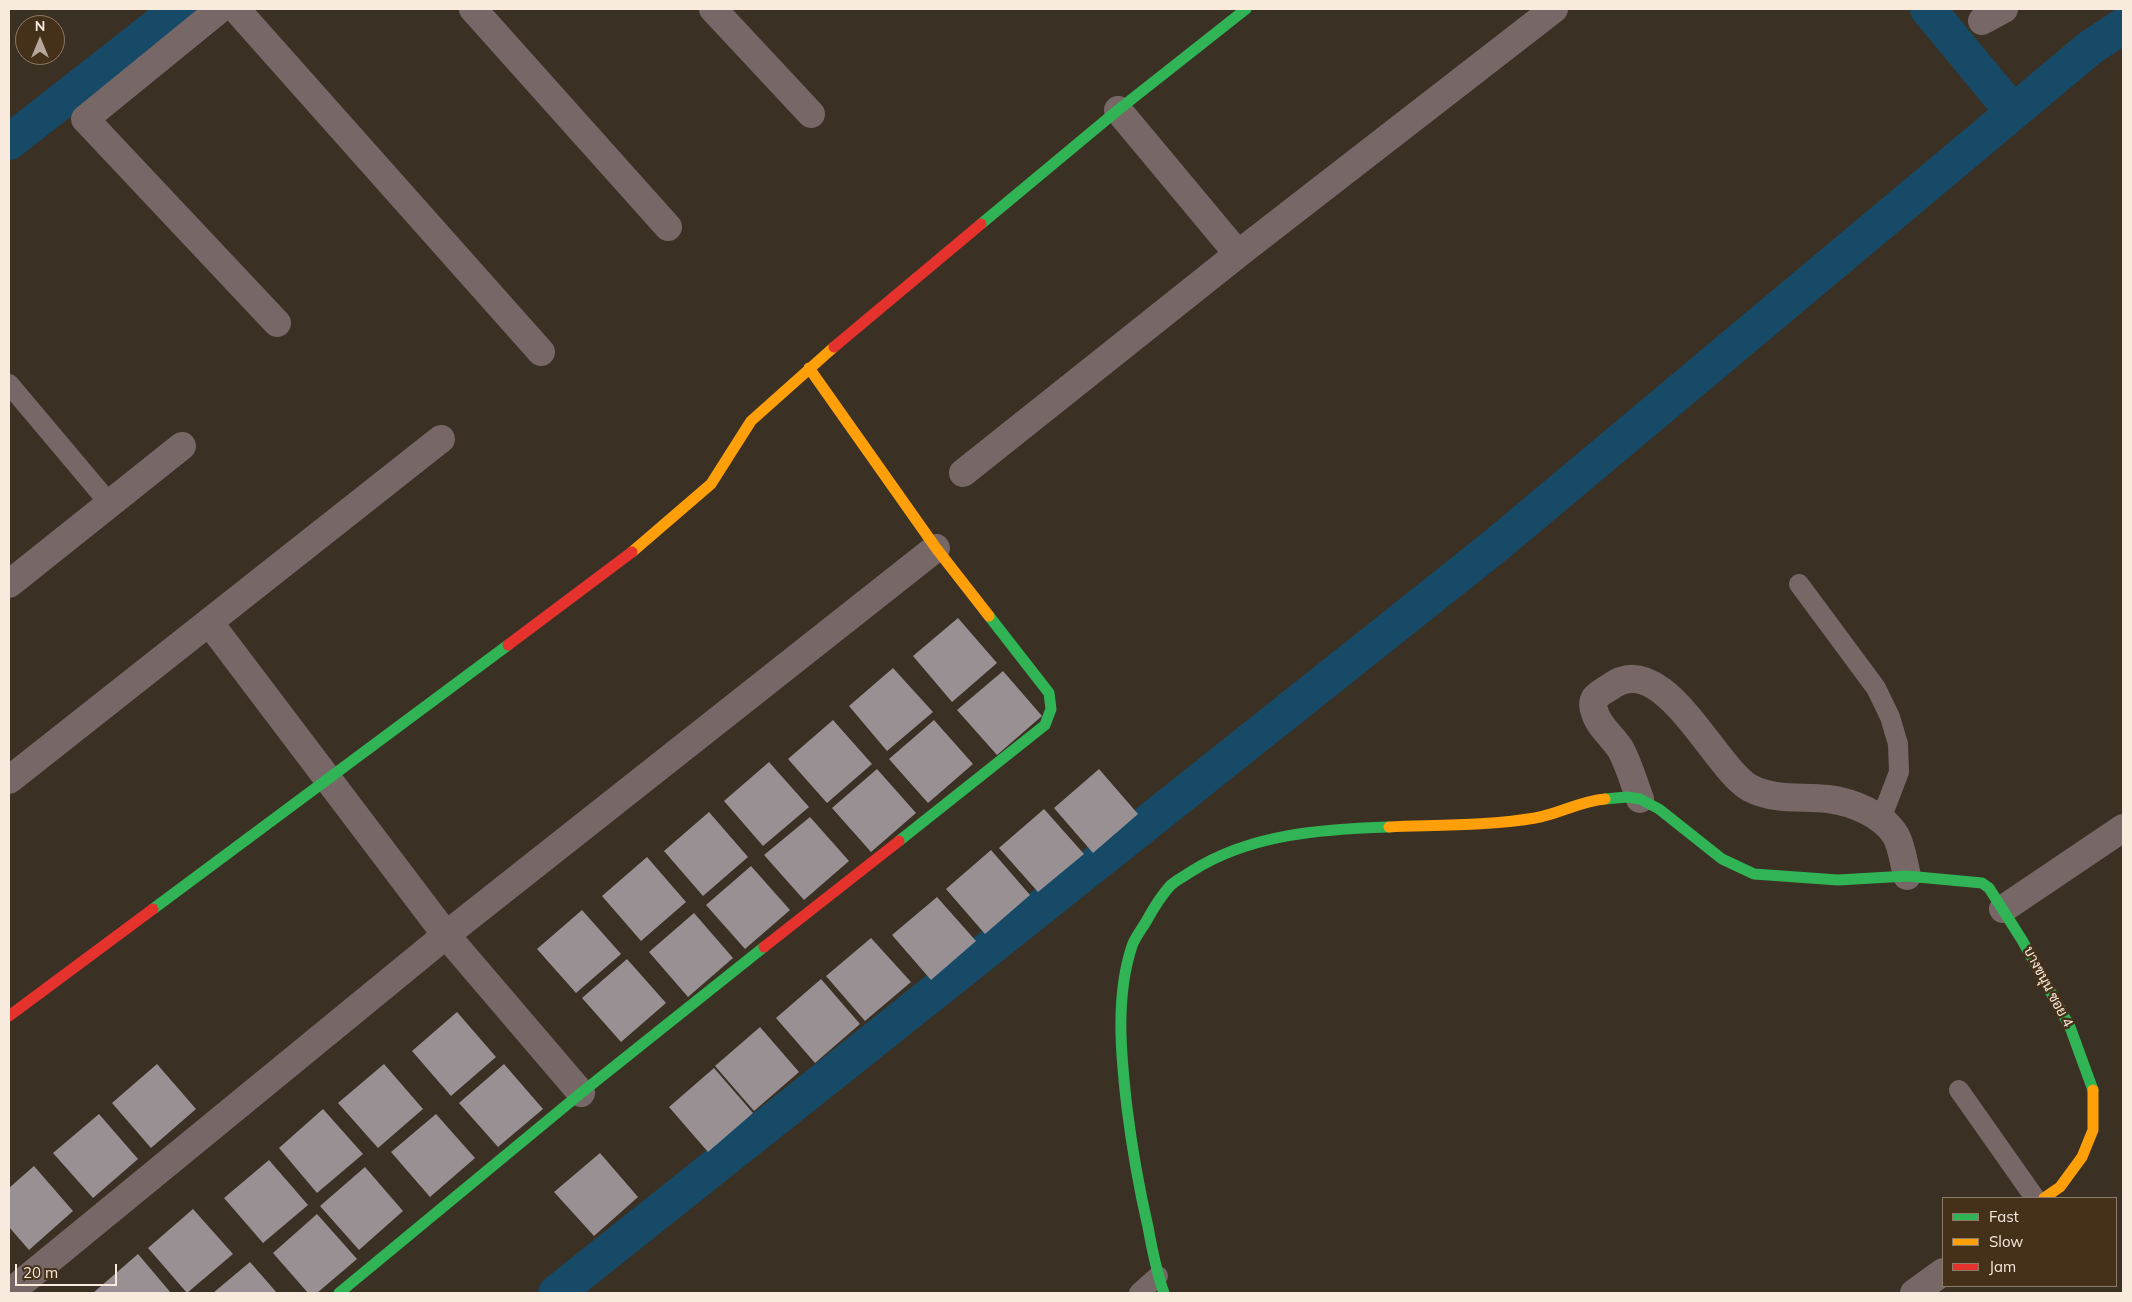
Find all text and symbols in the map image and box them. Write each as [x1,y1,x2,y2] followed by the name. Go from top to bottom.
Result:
[15,15,65,65] north arrow
[35,17,45,35] text: N
[2020,944,2076,1030] street label: บางขนุน ซอย 4
[1942,1197,2117,1287] legend
[1989,1207,2019,1226] text: Fast
[1989,1232,2023,1251] text: Slow
[18,1254,120,1286] scale bar
[1989,1257,2016,1276] text: Jam
[23,1263,58,1282] text: 20 m

